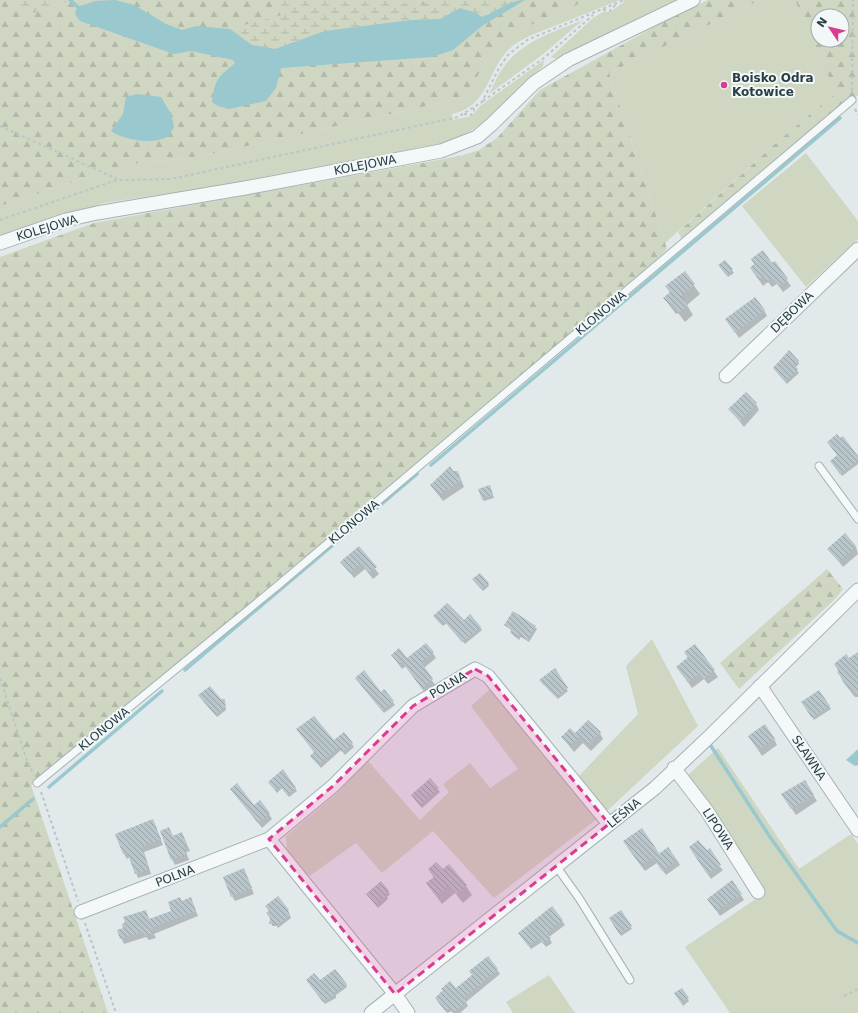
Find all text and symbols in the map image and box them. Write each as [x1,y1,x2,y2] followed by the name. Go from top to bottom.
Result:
[810,8,850,48] north arrow
[814,15,830,30] text: N
[732,71,814,99] place label: Boisko Odra Kotowice
[719,80,729,90] marker: Boisko Odra Kotowice
[333,152,398,178] street label: KOLEJOWA
[15,212,80,244] street label: KOLEJOWA
[573,287,630,338] street label: KLONOWA
[768,288,817,336] street label: DĘBOWA
[326,496,383,547] street label: KLONOWA
[427,668,470,701] street label: POLNA
[76,704,133,754] street label: KLONOWA
[789,733,829,784] street label: SŁAWNA
[604,794,644,831] street label: LEŚNA
[700,806,737,853] street label: LIPOWA
[154,862,197,890] street label: POLNA

